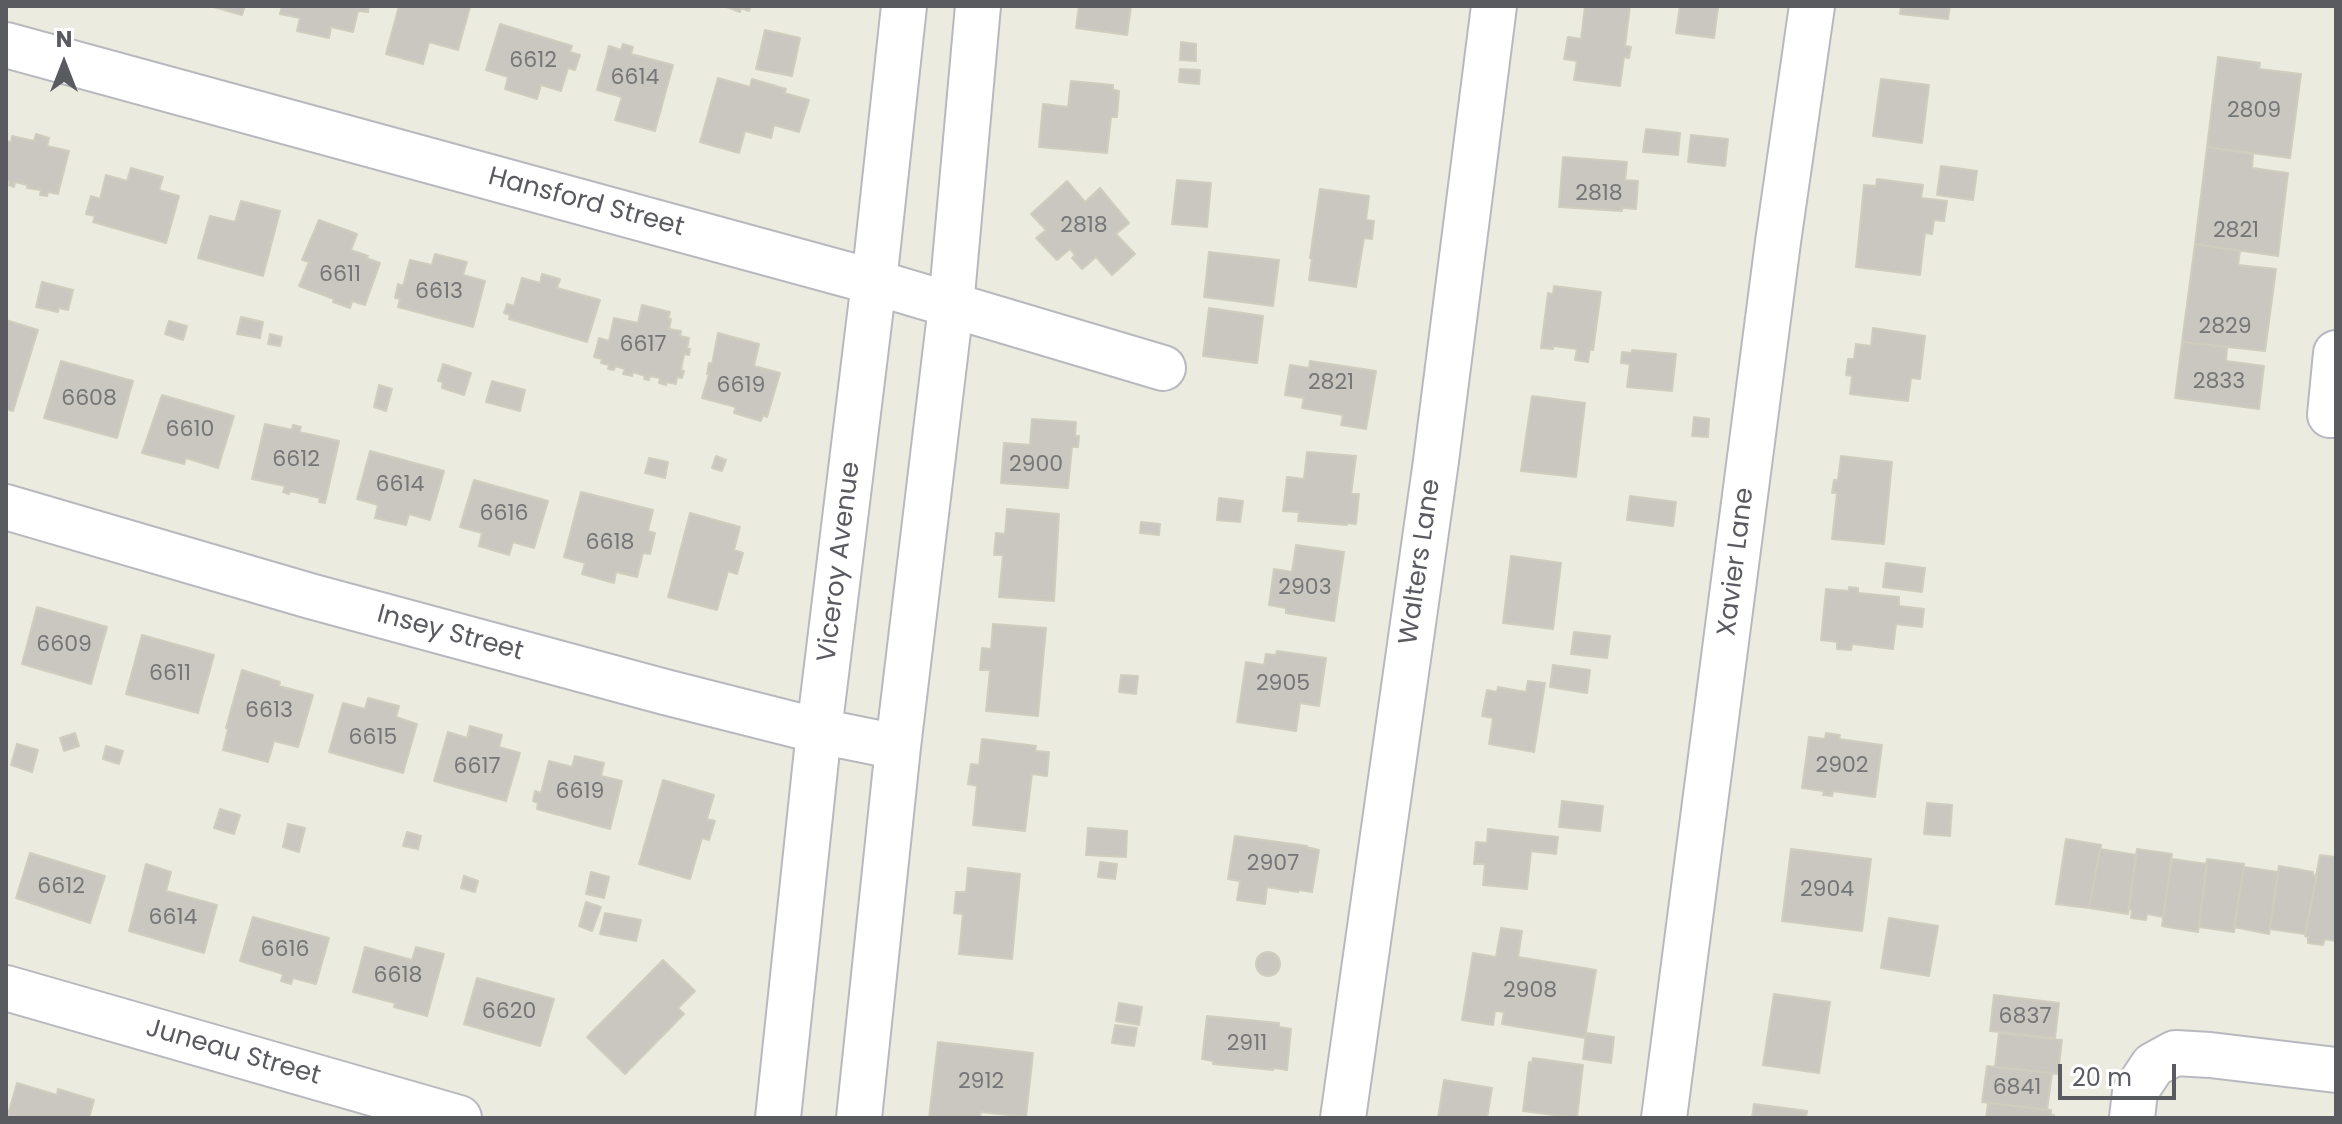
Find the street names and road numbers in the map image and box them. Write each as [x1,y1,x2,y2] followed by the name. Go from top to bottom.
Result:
[485,162,687,244] street label: Hansford Street
[812,460,868,664] street label: Viceroy Avenue
[1394,477,1448,647] street label: Walters Lane
[1712,486,1762,638] street label: Xavier Lane
[373,599,527,669] street label: Insey Street
[142,1013,324,1093] street label: Juneau Street

